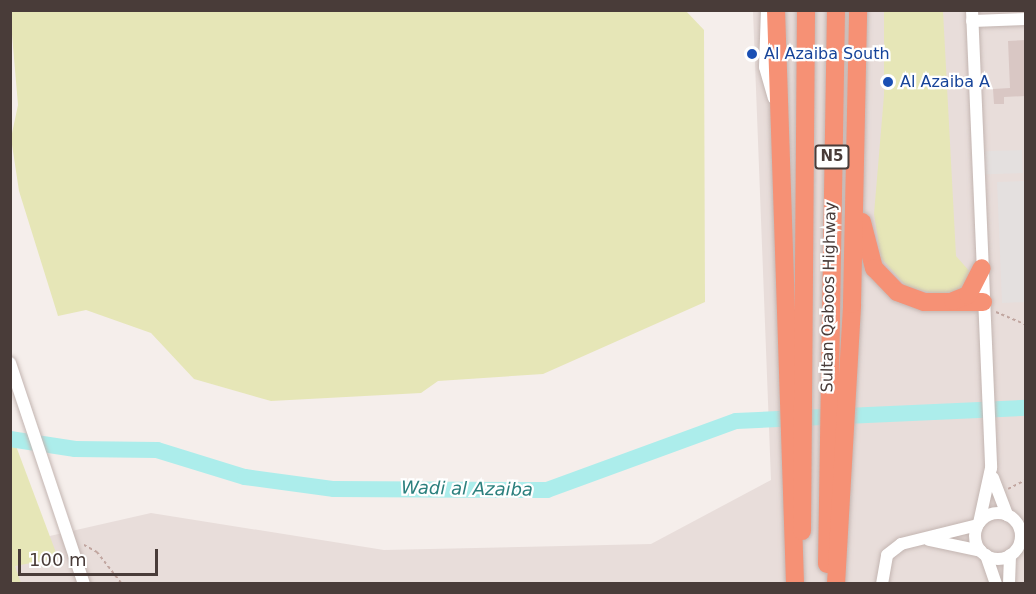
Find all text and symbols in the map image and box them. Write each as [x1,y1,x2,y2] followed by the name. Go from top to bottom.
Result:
[764,44,890,64] place label: Al Azaiba South
[745,47,759,61] marker: Al Azaiba South
[900,72,990,92] place label: Al Azaiba A
[881,75,895,89] marker: Al Azaiba A
[814,145,850,169] road number: N5
[818,201,840,393] street label: Sultan Qaboos Highway
[401,477,533,501] water label: Wadi al Azaiba
[21,537,160,575] scale bar
[29,549,87,570] text: 100 m

